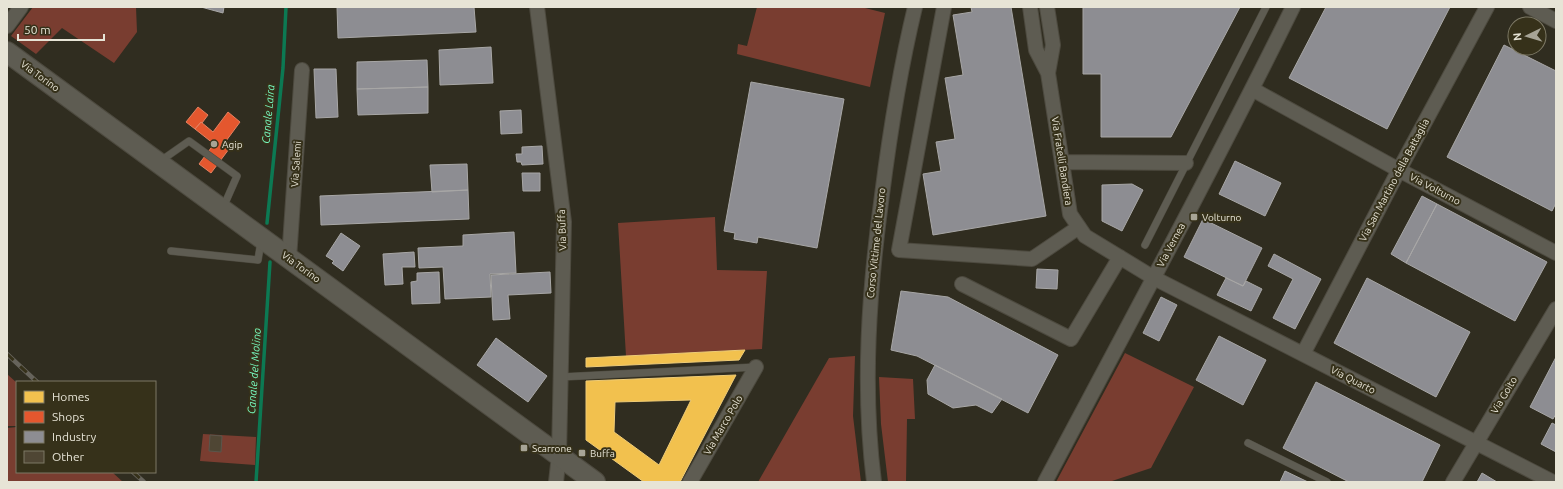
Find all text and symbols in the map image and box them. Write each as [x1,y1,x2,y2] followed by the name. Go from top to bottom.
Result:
[18,16,104,42] scale bar
[1507,16,1547,56] north arrow
[24,23,51,36] text: 50 m
[1511,32,1523,41] text: N
[18,58,62,94] street label: Via Torino
[259,84,277,144] water label: Canale Laira
[1050,116,1074,206] street label: Via Fratelli Bandiera
[1357,117,1431,243] street label: Via San Martino della Battaglia
[209,139,219,149] marker: Agip
[222,139,243,150] place label: Agip
[289,141,303,187] street label: Via Salemi
[1408,171,1462,207] street label: Via Volturno
[865,187,887,299] street label: Corso Vittime del Lavoro
[556,209,568,251] street label: Via Buffa
[1189,212,1199,222] marker: Volturno
[1202,212,1242,223] place label: Volturno
[1155,221,1187,269] street label: Via Vernea
[279,249,323,285] street label: Via Torino
[245,328,263,414] water label: Canale del Molino
[1329,364,1377,396] street label: Via Quarto
[1489,374,1519,415] street label: Via Goito
[16,381,156,473] legend
[52,390,90,403] text: Homes
[701,393,745,457] street label: Via Marco Polo
[52,410,84,423] text: Shops
[52,430,97,443] text: Industry
[519,443,529,453] marker: Scarrone
[532,443,572,454] place label: Scarrone
[577,448,587,458] marker: Buffa
[590,448,615,459] place label: Buffa
[52,450,85,463] text: Other

